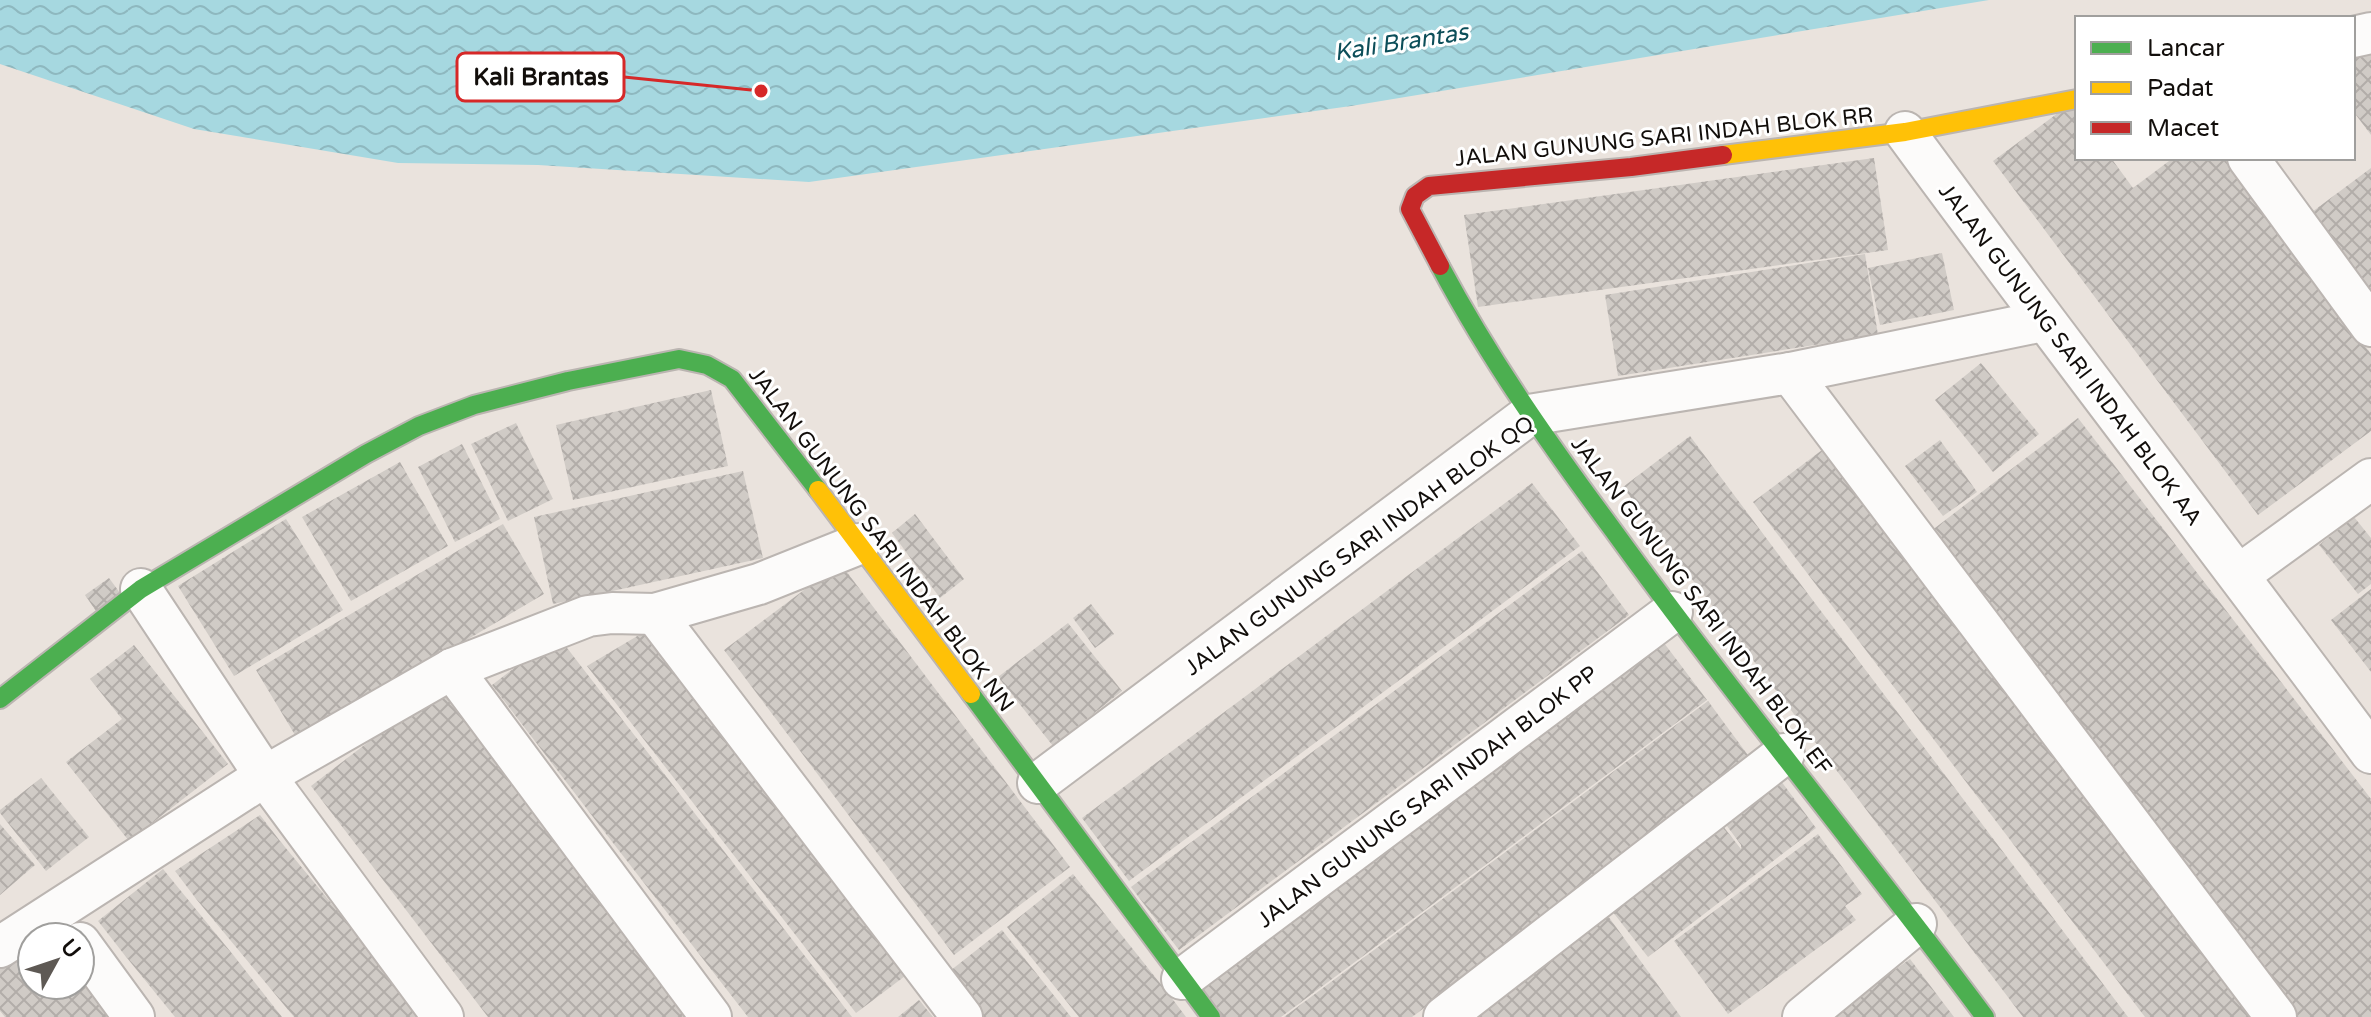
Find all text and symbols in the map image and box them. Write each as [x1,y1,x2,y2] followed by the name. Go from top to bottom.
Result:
[2075,16,2355,160] legend
[1332,17,1472,67] water label: Kali Brantas
[2147,34,2225,63] text: Lancar
[457,53,624,101] callout: Kali Brantas
[473,63,609,92] text: Kali Brantas
[2147,74,2214,103] text: Padat
[1454,102,1875,172] street label: JALAN GUNUNG SARI INDAH BLOK RR
[2147,114,2219,143] text: Macet
[1933,178,2207,531] street label: JALAN GUNUNG SARI INDAH BLOK AA
[743,362,1019,717] street label: JALAN GUNUNG SARI INDAH BLOK NN
[1180,410,1539,681] street label: JALAN GUNUNG SARI INDAH BLOK QQ
[1565,431,1837,780] street label: JALAN GUNUNG SARI INDAH BLOK EF
[1253,660,1603,933] street label: JALAN GUNUNG SARI INDAH BLOK PP
[16,921,96,1001] north arrow
[55,934,86,964] text: U

